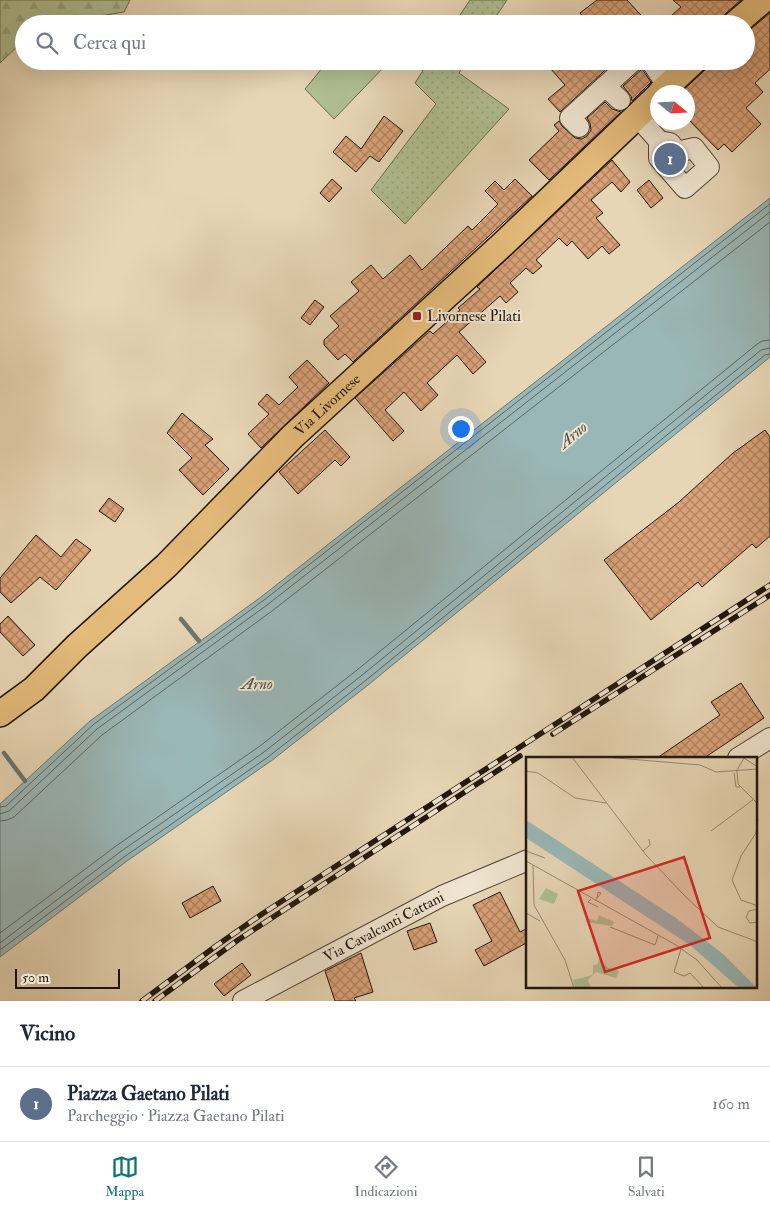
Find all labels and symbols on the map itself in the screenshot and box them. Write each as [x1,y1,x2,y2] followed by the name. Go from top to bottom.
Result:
[650,85,695,130] north arrow
[654,140,686,178] pin: 1
[427,307,521,326] place label: Livornese Pilati
[411,310,423,322] marker: Livornese Pilati
[290,369,365,440] street label: Via Livornese
[448,416,474,442] your location
[553,417,592,454] water label: Arno
[239,674,273,694] water label: Arno
[526,757,758,988] inset map
[320,887,447,966] street label: Via Cavalcanti Cattani
[15,966,120,989] scale bar

